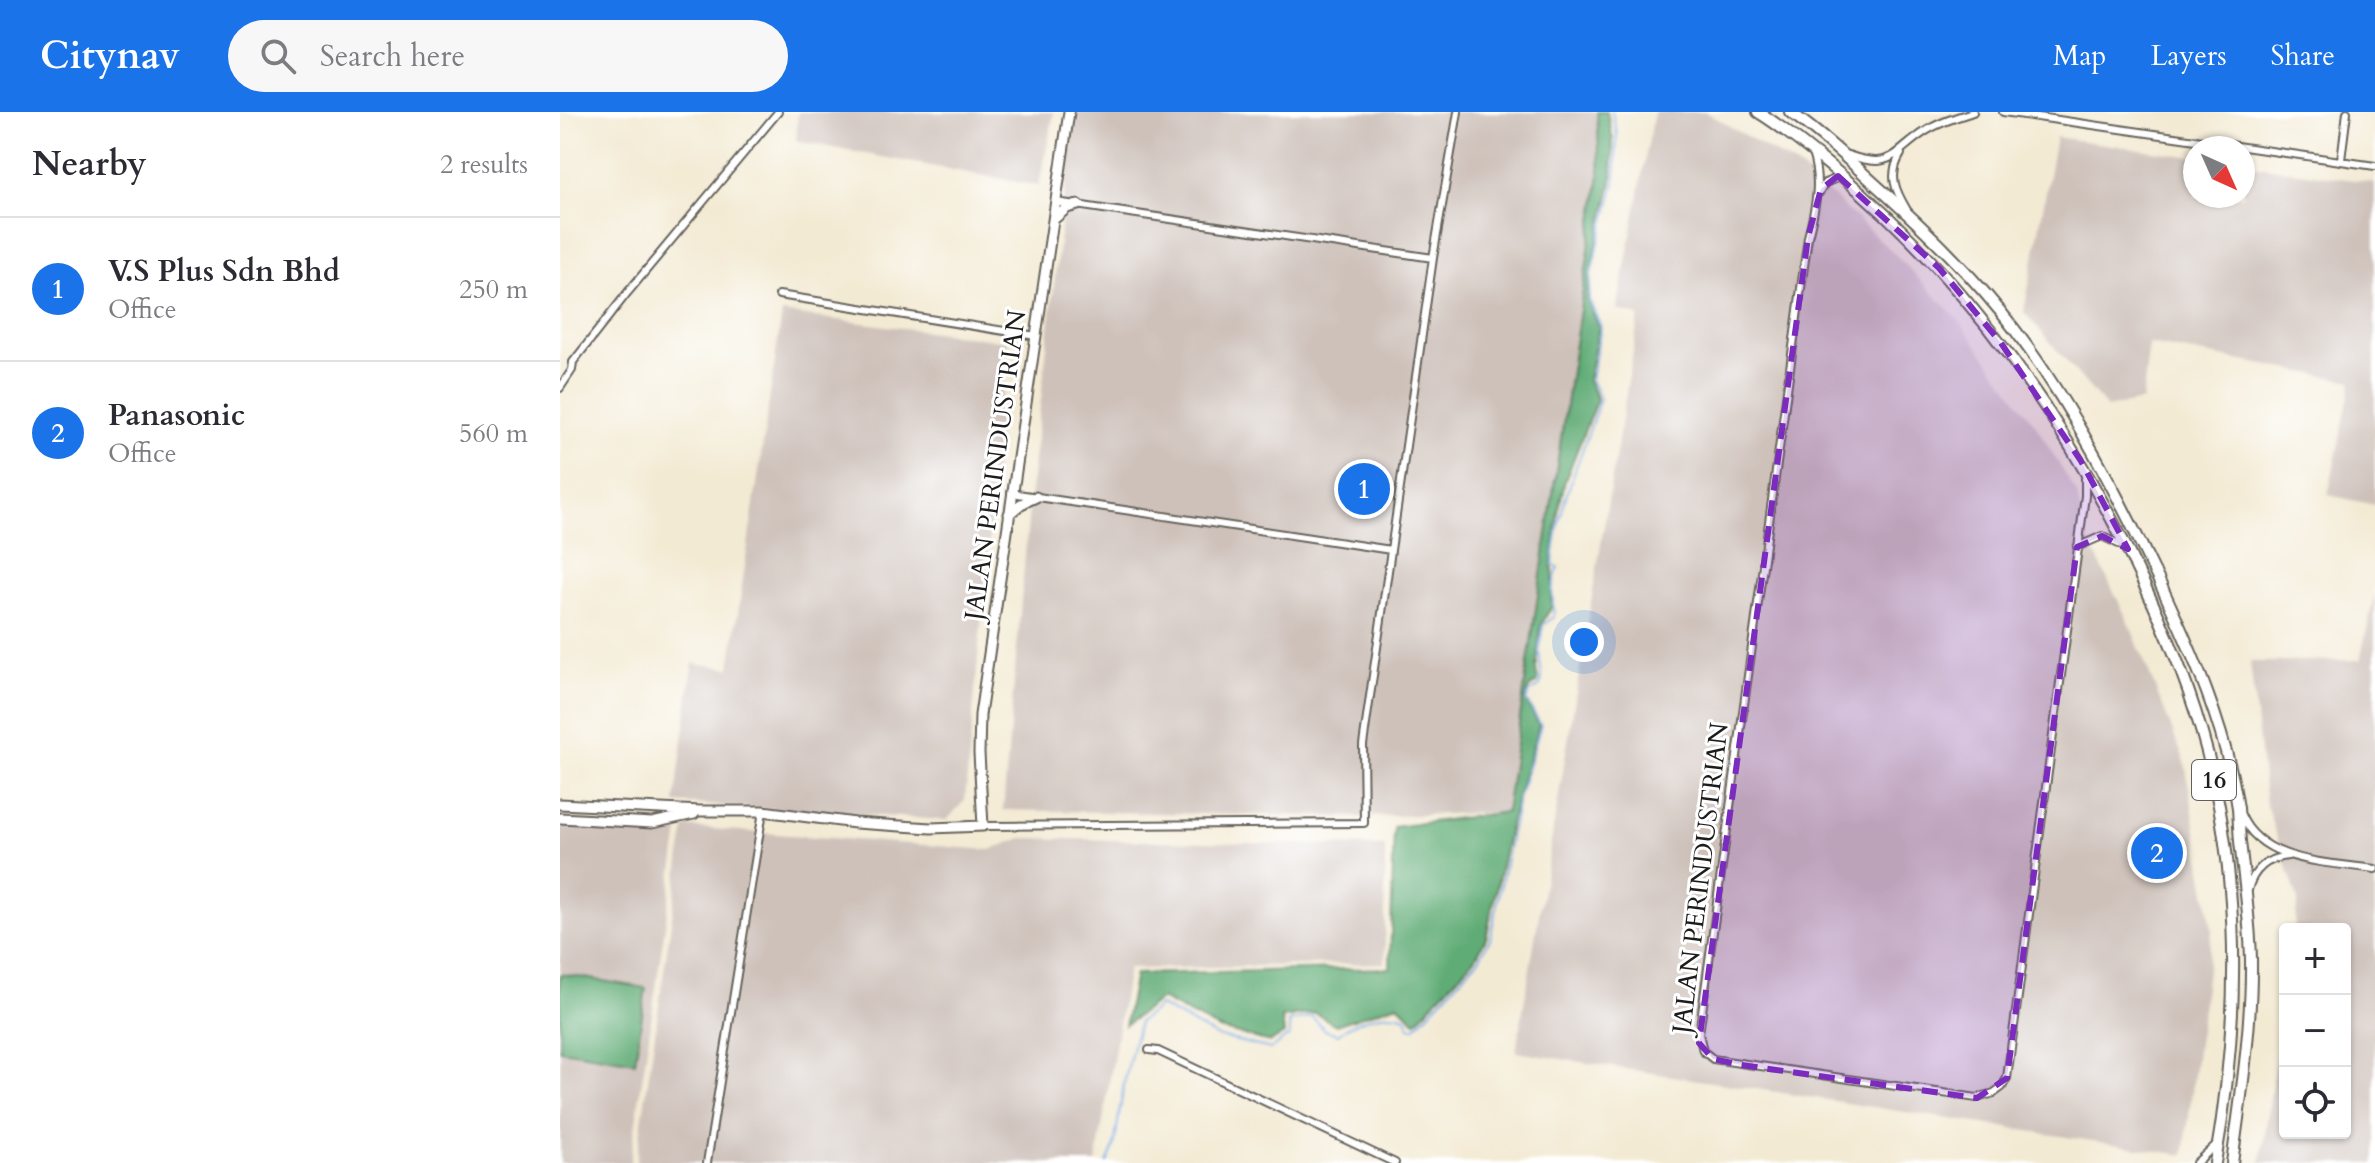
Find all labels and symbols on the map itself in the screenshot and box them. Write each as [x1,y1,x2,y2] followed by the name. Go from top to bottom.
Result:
[2183,136,2255,208] north arrow
[956,308,1035,627] street label: JALAN PERINDUSTRIAN
[1338,459,1390,519] pin: 1
[1564,622,1604,662] your location
[1664,721,1737,1040] street label: JALAN PERINDUSTRIAN
[2192,760,2236,800] road number: 16
[2131,823,2183,883] pin: 2

